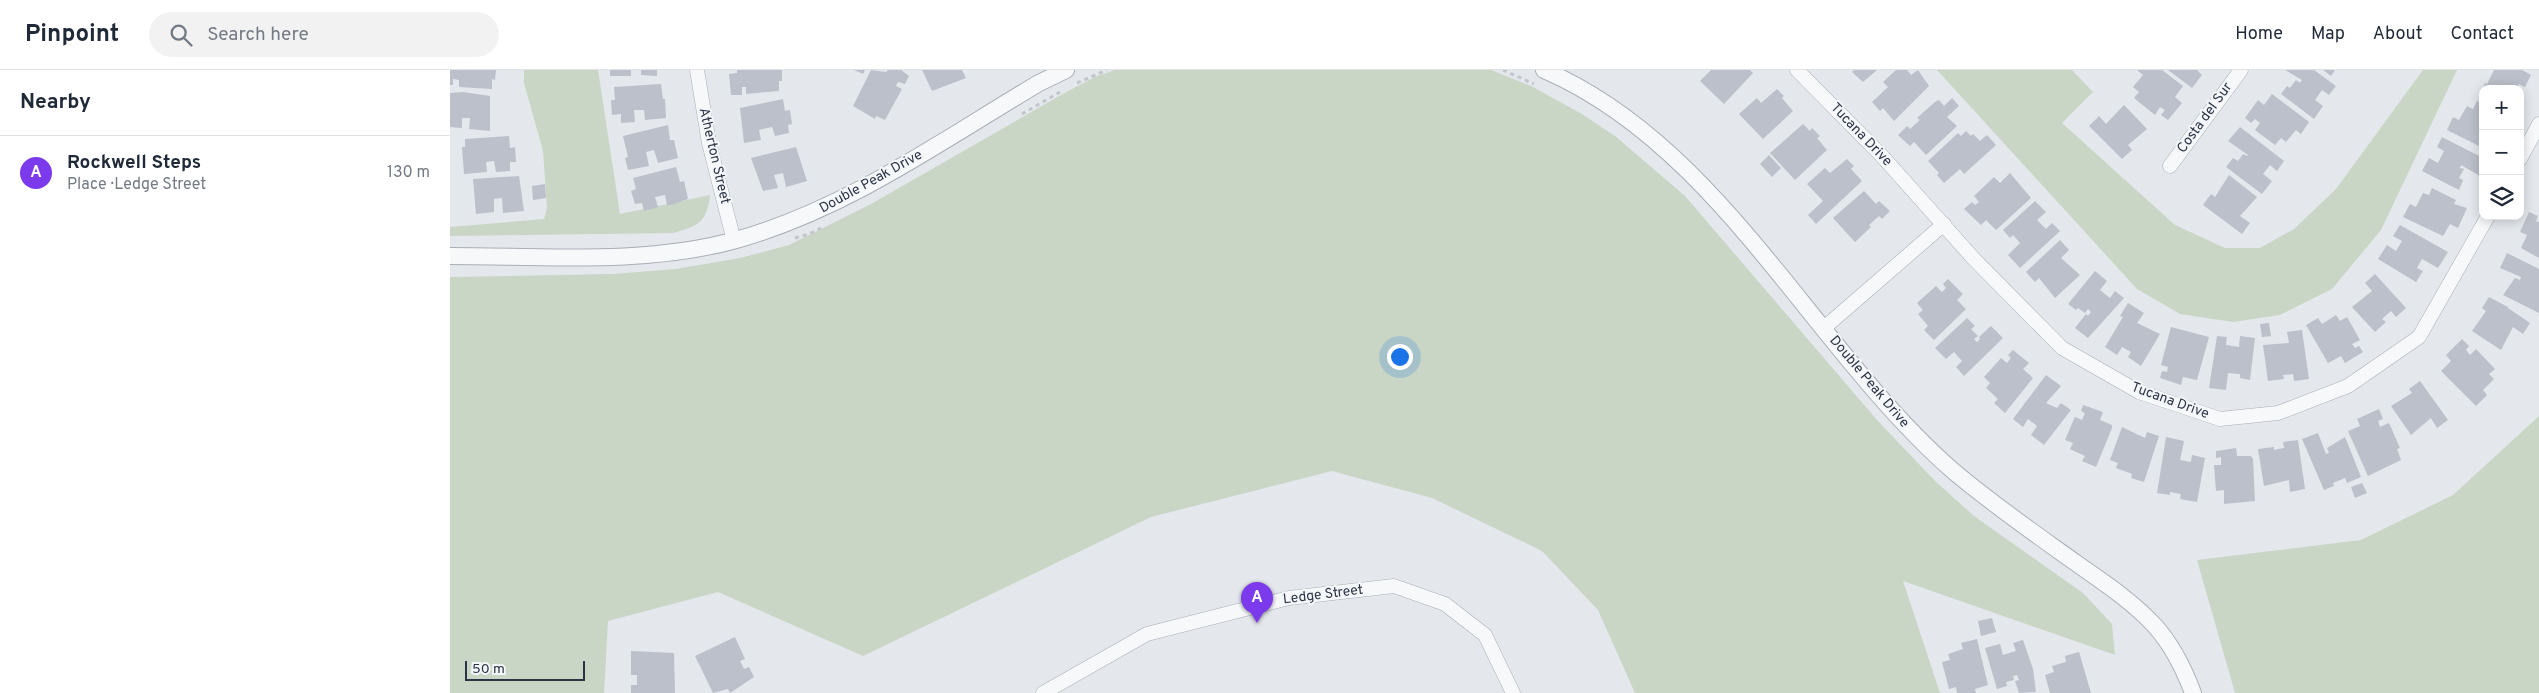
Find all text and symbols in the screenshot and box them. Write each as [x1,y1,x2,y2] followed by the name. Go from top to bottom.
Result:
[149,12,499,57] search box
[25,20,119,50] text: Pinpoint
[167,21,195,49] icon: search
[207,23,309,47] text: Search here
[2235,23,2283,46] text: Home
[2311,23,2345,46] text: Map
[2373,23,2422,46] text: About
[2450,23,2514,46] text: Contact
[2174,79,2237,157] street label: Costa del Sur
[2479,85,2524,220] map controls
[2479,85,2524,130] button: +
[20,89,91,116] text: Nearby
[1827,100,1895,170] street label: Tucana Drive
[695,106,733,206] street label: Atherton Street
[2479,130,2524,175] button: −
[817,147,925,217] street label: Double Peak Drive
[67,151,201,175] text: Rockwell Steps
[30,163,42,183] text: A
[387,163,430,183] text: 130 m
[67,175,206,195] text: Place · Ledge Street
[2479,175,2524,220] button: layers
[1826,332,1912,432] street label: Double Peak Drive
[1387,344,1413,370] your location
[2129,379,2211,423] street label: Tucana Drive
[1241,582,1273,623] pin: A
[1282,582,1364,608] street label: Ledge Street
[465,658,585,681] scale bar
[472,661,505,678] text: 50 m

